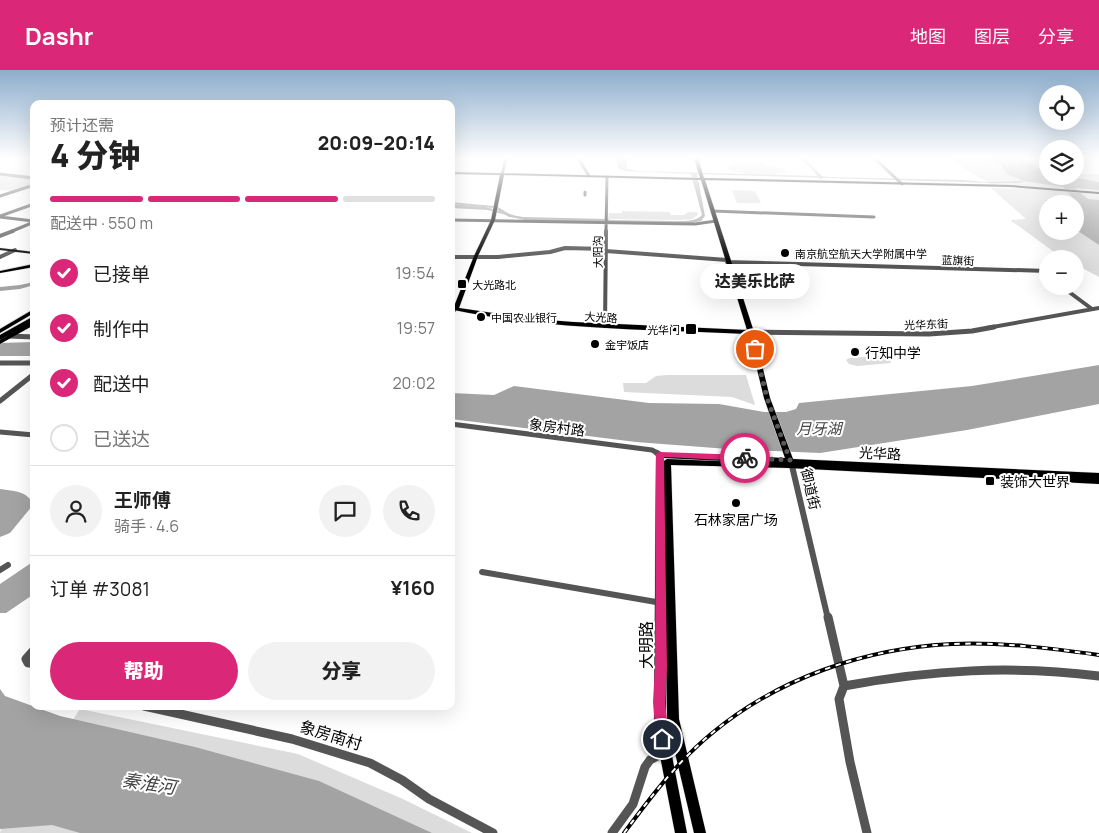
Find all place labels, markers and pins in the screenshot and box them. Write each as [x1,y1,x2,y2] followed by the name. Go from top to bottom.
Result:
[795,246,927,261] place label: 南京航空航天大学附属中学
[779,247,791,259] marker: 南京航空航天大学附属中学
[700,264,810,299] callout: 达美乐比萨
[472,277,516,292] place label: 大光路北
[456,278,468,290] marker: 大光路北
[491,310,557,325] place label: 中国农业银行
[475,311,487,323] marker: 中国农业银行
[647,322,680,337] place label: 光华门
[684,322,698,336] marker: 光华门
[734,328,776,370] pin
[605,337,649,352] place label: 金宇饭店
[589,338,601,350] marker: 金宇饭店
[865,343,921,362] place label: 行知中学
[849,346,861,358] marker: 行知中学
[1000,472,1070,491] place label: 装饰大世界
[984,475,996,487] marker: 装饰大世界
[730,497,742,509] marker: 石林家居广场
[694,510,778,529] place label: 石林家居广场
[641,718,683,760] pin

